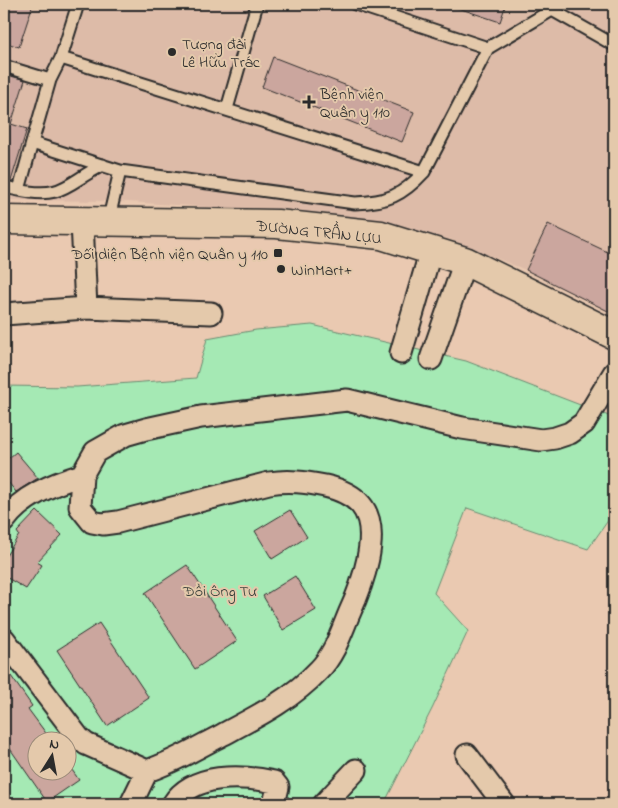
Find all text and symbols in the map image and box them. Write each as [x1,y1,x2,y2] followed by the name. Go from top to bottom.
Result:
[182,33,261,75] place label: Tượng đài Lê Hữu Trác
[166,46,178,58] marker: Tượng đài Lê Hữu Trác
[319,83,390,125] place label: Bệnh viện Quân y 110
[302,95,316,109] marker: Bệnh viện Quân y 110
[254,213,383,252] street label: ĐƯỜNG TRẦN LỰU
[70,243,268,267] place label: Đối diện Bệnh viện Quân y 110
[272,247,284,259] marker: Đối diện Bệnh viện Quân y 110
[291,259,352,283] place label: WinMart+
[275,263,287,275] marker: WinMart+
[182,580,257,604] park label: Đồi Ông Tư
[28,730,78,780] north arrow
[48,734,61,756] text: N

